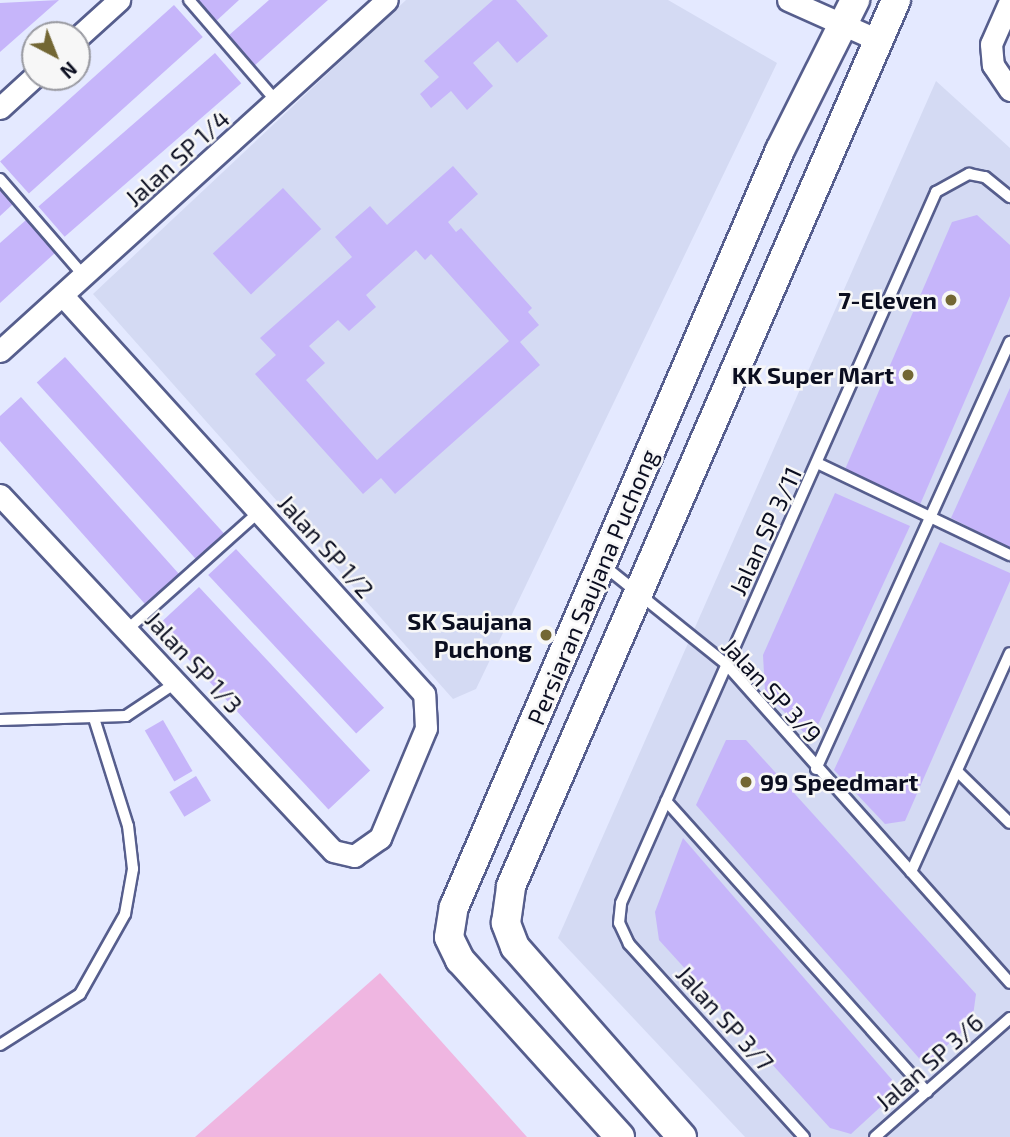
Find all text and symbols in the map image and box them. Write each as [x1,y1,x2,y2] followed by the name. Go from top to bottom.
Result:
[21,21,91,91] north arrow
[56,57,82,84] text: N
[119,104,235,212] street label: Jalan SP 1/4
[838,286,937,314] place label: 7-Eleven
[943,292,959,308] marker: 7-Eleven
[731,361,894,389] place label: KK Super Mart
[900,367,916,383] marker: KK Super Mart
[521,445,663,729] street label: Persiaran Saujana Puchong
[723,462,807,600] street label: Jalan SP 3/11
[272,488,380,604] street label: Jalan SP 1/2
[139,605,249,719] street label: Jalan SP 1/3
[407,607,532,663] place label: SK Saujana Puchong
[538,627,554,643] marker: SK Saujana Puchong
[716,631,828,749] street label: Jalan SP 3/9
[760,768,918,796] place label: 99 Speedmart
[738,774,754,790] marker: 99 Speedmart
[670,959,780,1077] street label: Jalan SP 3/7
[869,1007,989,1117] street label: Jalan SP 3/6

